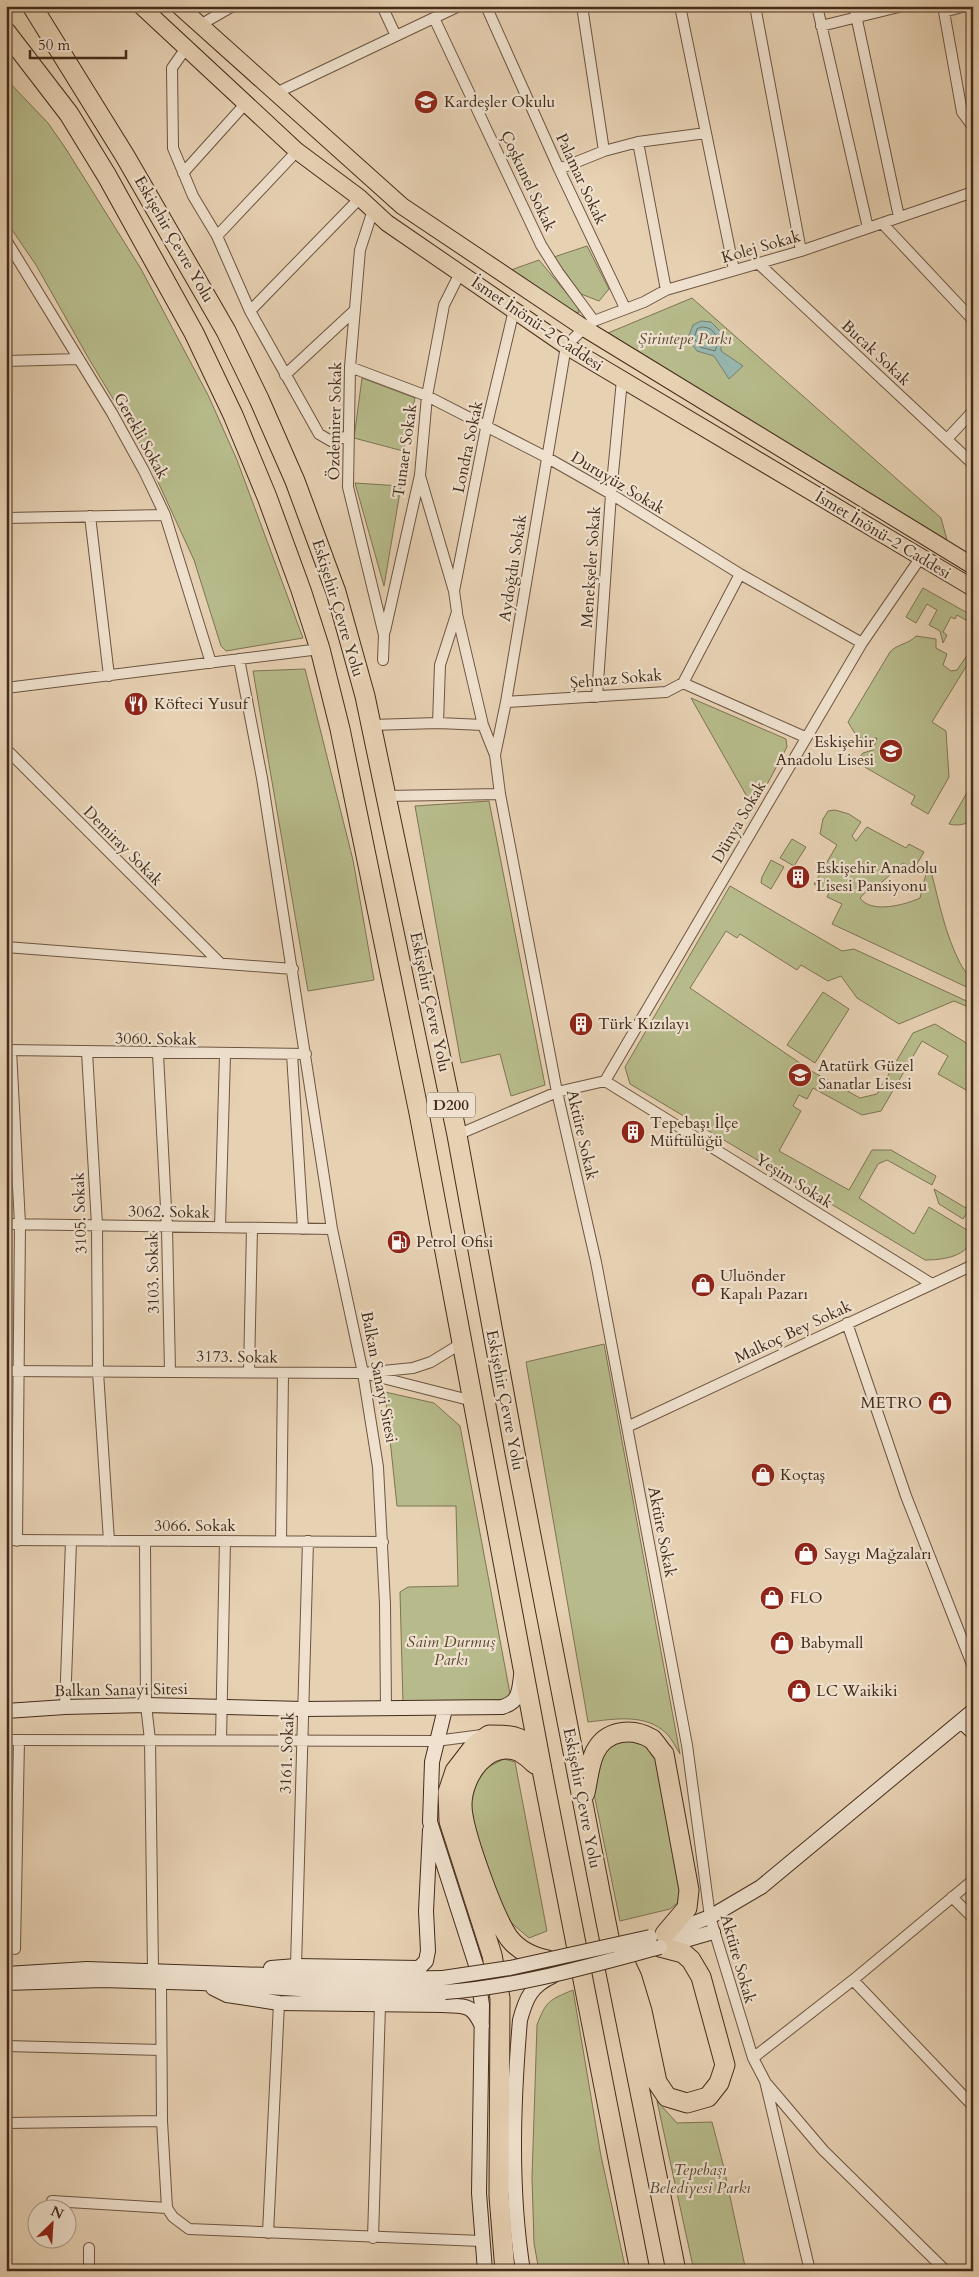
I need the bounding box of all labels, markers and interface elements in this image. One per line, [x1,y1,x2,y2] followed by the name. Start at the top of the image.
[30,28,126,60] scale bar
[38,35,70,55] text: 50 m
[413,89,439,115] school or university icon: Kardeşler Okulu
[444,91,556,113] place label: Kardeşler Okulu
[495,127,561,235] street label: Çoşkunel Sokak
[550,130,612,229] street label: Palamar Sokak
[129,172,219,306] street label: Eskişehir Çevre Yolu
[719,225,804,269] street label: Kolej Sokak
[467,272,608,377] street label: İsmet İnönü-2 Caddesi
[837,315,916,391] street label: Bucak Sokak
[638,328,732,350] park label: Şirintepe Parkı
[323,361,347,481] street label: Özdemirer Sokak
[108,389,174,483] street label: Gerekli Sokak
[448,398,489,495] street label: Londra Sokak
[388,402,423,499] street label: Tunaer Sokak
[567,446,669,520] street label: Duruyüz Sokak
[811,486,955,585] street label: İsmet İnönü-2 Caddesi
[576,505,606,629] street label: Menekşeler Sokak
[494,512,532,623] street label: Aydoğdu Sokak
[307,537,369,680] street label: Eskişehir Çevre Yolu
[569,664,663,694] street label: Şehnaz Sokak
[123,691,149,717] restaurant icon: Köfteci Yusuf
[154,693,251,715] place label: Köfteci Yusuf
[776,731,874,771] place label: Eskişehir Anadolu Lisesi
[878,738,904,764] school or university icon: Eskişehir Anadolu Lisesi
[707,777,772,867] street label: Dünya Sokak
[78,801,168,891] street label: Demiray Sokak
[816,857,938,897] place label: Eskişehir Anadolu Lisesi Pansiyonu
[785,864,811,890] building icon: Eskişehir Anadolu Lisesi Pansiyonu
[404,930,456,1074] street label: Eskişehir Çevre Yolu
[568,1011,594,1037] building icon: Türk Kızılayı
[598,1013,690,1035] place label: Türk Kızılayı
[115,1027,198,1051] street label: 3060. Sokak
[818,1055,914,1095] place label: Atatürk Güzel Sanatlar Lisesi
[787,1062,813,1088] school or university icon: Atatürk Güzel Sanatlar Lisesi
[561,1088,603,1183] street label: Aktüre Sokak
[427,1092,475,1118] road number: D200
[650,1112,739,1152] place label: Tepebaşı İlçe Müftülüğü
[620,1119,646,1145] building icon: Tepebaşı İlçe Müftülüğü
[751,1148,837,1214] street label: Yeşim Sokak
[68,1171,92,1254] street label: 3105. Sokak
[128,1200,211,1224] street label: 3062. Sokak
[386,1229,412,1255] fuel station icon: Petrol Ofisi
[141,1231,165,1314] street label: 3103. Sokak
[416,1231,494,1253] place label: Petrol Ofisi
[720,1265,808,1305] place label: Uluönder Kapalı Pazarı
[690,1272,716,1298] shop icon: Uluönder Kapalı Pazarı
[731,1295,855,1369] street label: Malkoç Bey Sokak
[355,1309,403,1445] street label: Balkan Sanayi Sitesi
[481,1328,529,1472] street label: Eskişehir Çevre Yolu
[196,1345,279,1369] street label: 3173. Sokak
[927,1390,953,1416] shop icon: METRO
[860,1392,922,1414] place label: METRO
[750,1462,776,1488] shop icon: Koçtaş
[780,1464,825,1486] place label: Koçtaş
[642,1485,682,1580] street label: Aktüre Sokak
[154,1515,236,1537] street label: 3066. Sokak
[793,1541,819,1567] shop icon: Saygı Mağzaları
[824,1543,932,1565] place label: Saygı Mağzaları
[759,1585,785,1611] shop icon: FLO
[790,1587,823,1609] place label: FLO
[769,1630,795,1656] shop icon: Babymall
[407,1631,496,1671] park label: Saim Durmuş Parkı
[800,1632,863,1654] place label: Babymall
[54,1678,188,1702] street label: Balkan Sanayi Sitesi
[786,1678,812,1704] shop icon: LC Waikiki
[816,1680,898,1702] place label: LC Waikiki
[275,1711,299,1794] street label: 3161. Sokak
[558,1726,606,1870] street label: Eskişehir Çevre Yolu
[715,1912,761,2007] street label: Aktüre Sokak
[649,2159,751,2199] park label: Tepebaşı Belediyesi Parkı
[28,2200,78,2250] north arrow
[48,2201,67,2224] text: N

